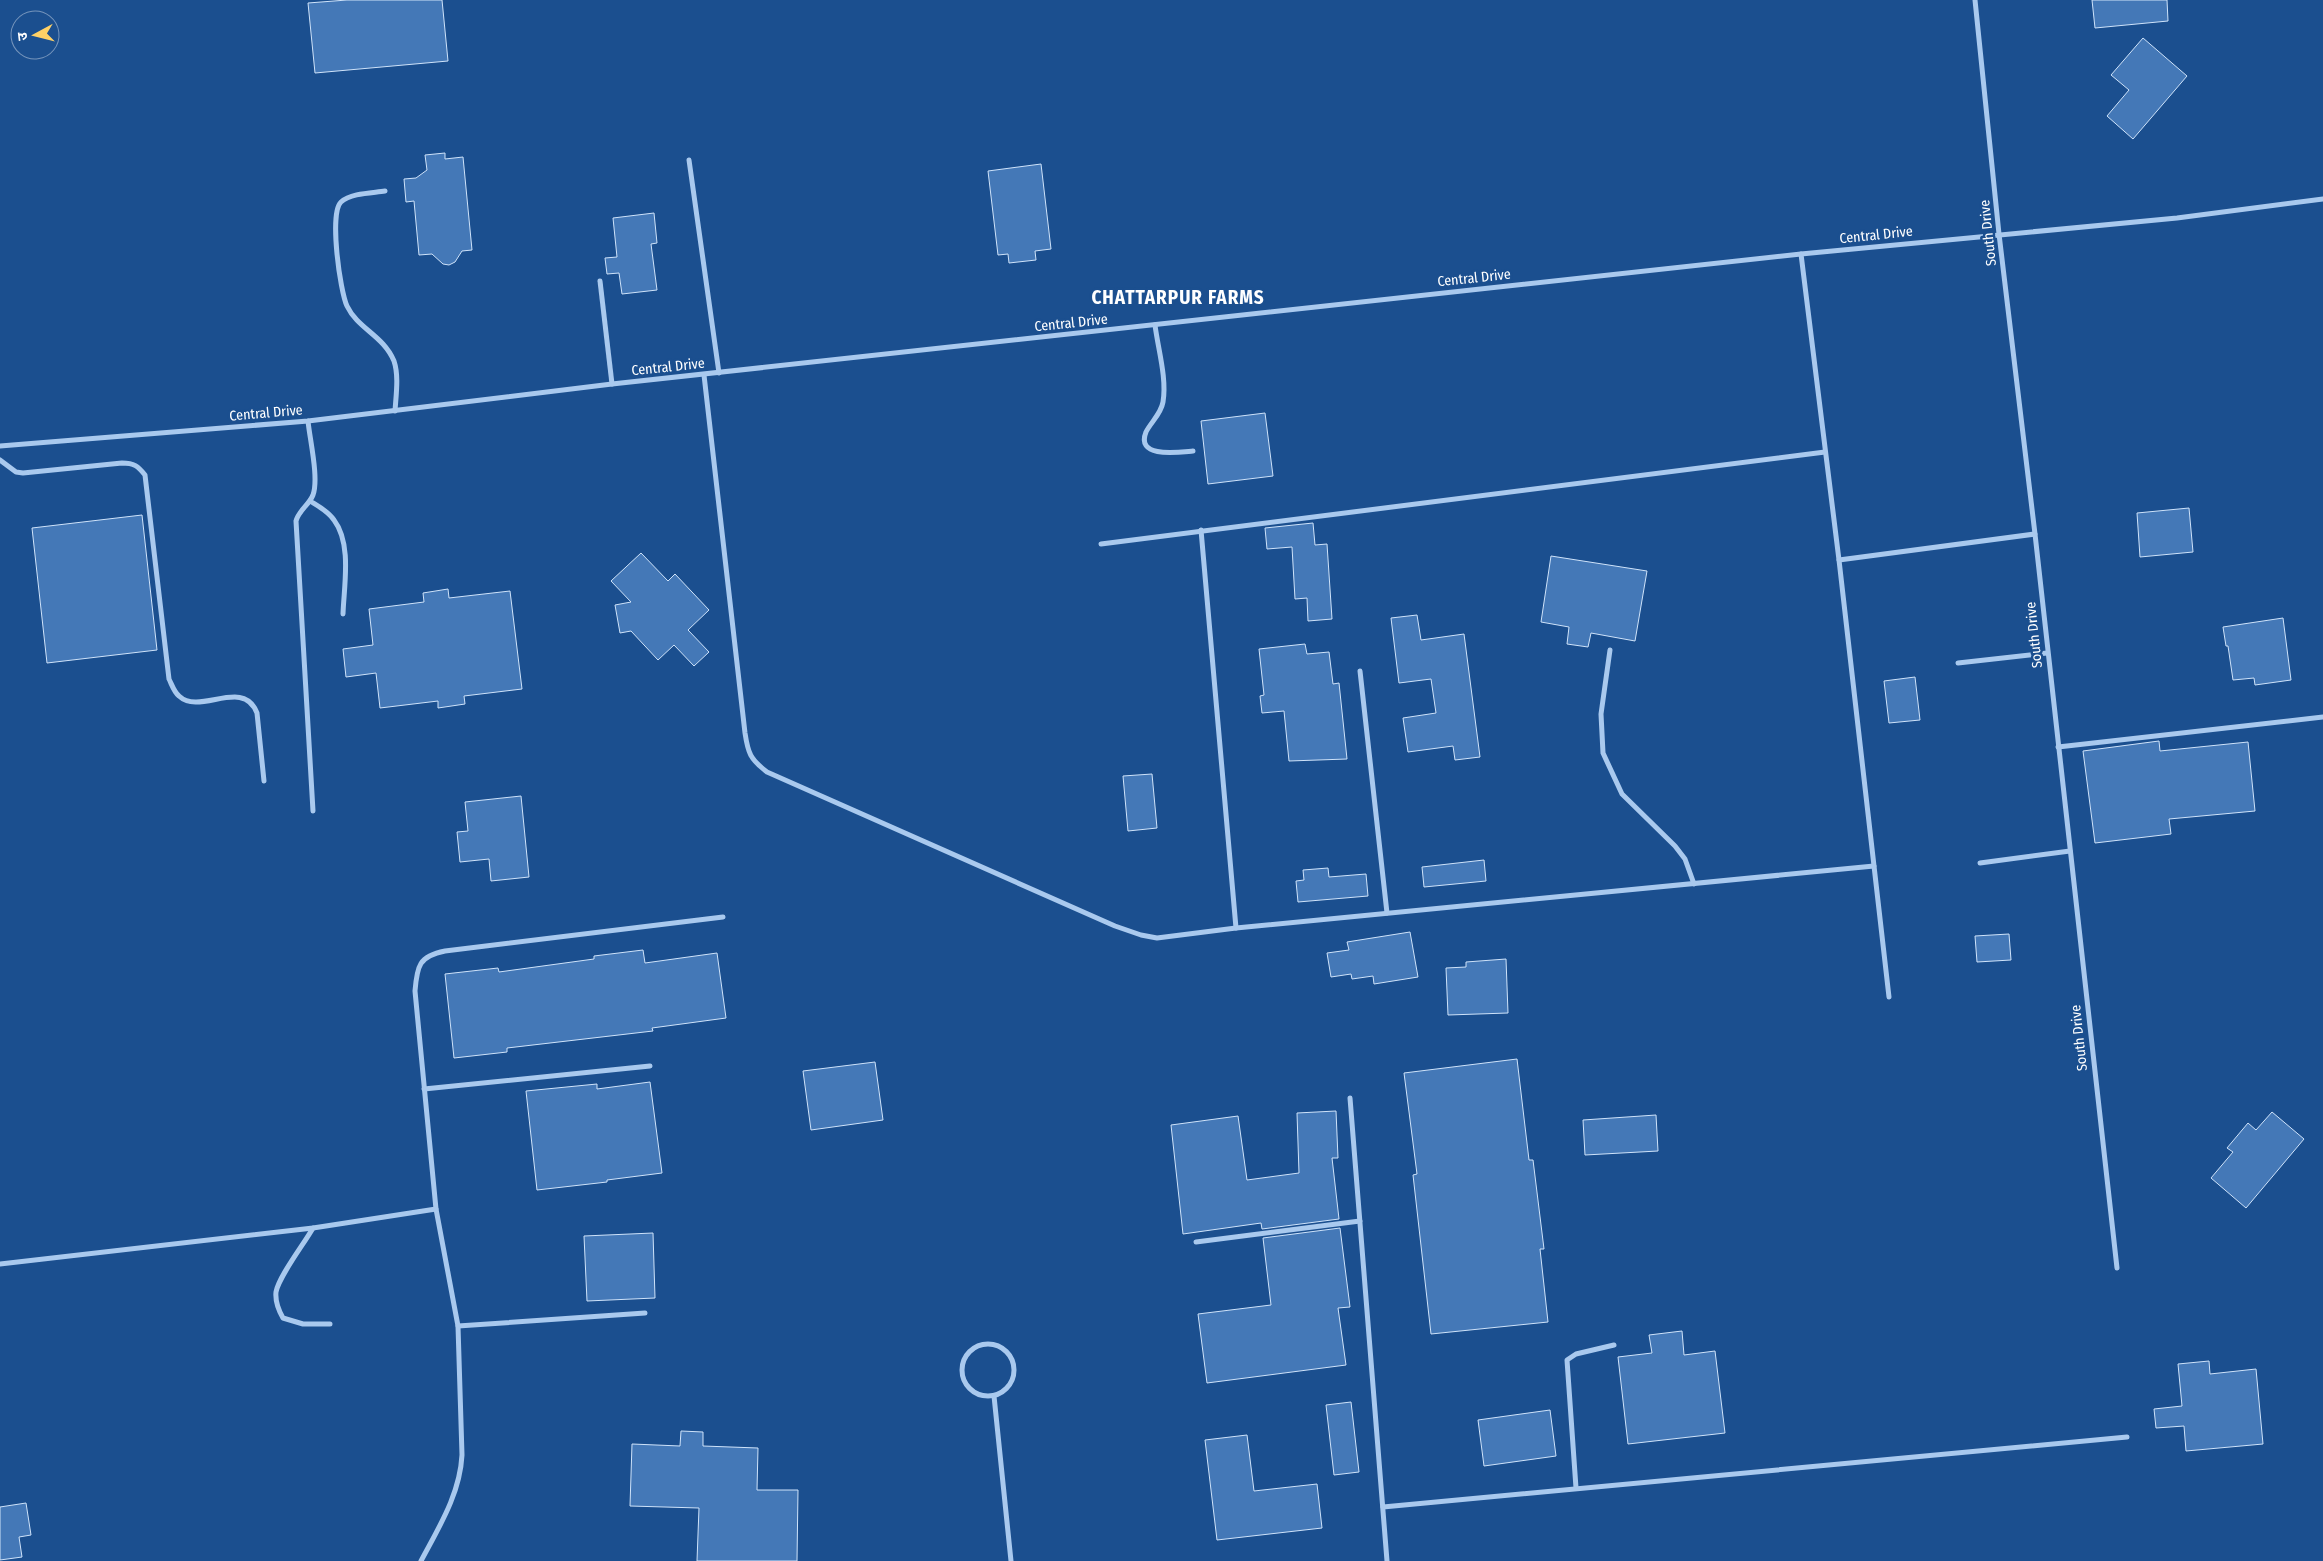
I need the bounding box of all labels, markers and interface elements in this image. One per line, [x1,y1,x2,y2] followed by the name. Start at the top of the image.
[10,10,60,60] north arrow
[14,31,32,42] text: उ
[1976,199,2000,267] street label: South Drive
[1839,223,1914,247] street label: Central Drive
[1437,266,1512,290] street label: Central Drive
[1091,286,1265,309] district label: CHATTARPUR FARMS
[1034,311,1109,335] street label: Central Drive
[631,355,706,379] street label: Central Drive
[229,401,303,425] street label: Central Drive
[2022,601,2046,669] street label: South Drive
[2067,1004,2091,1072] street label: South Drive

